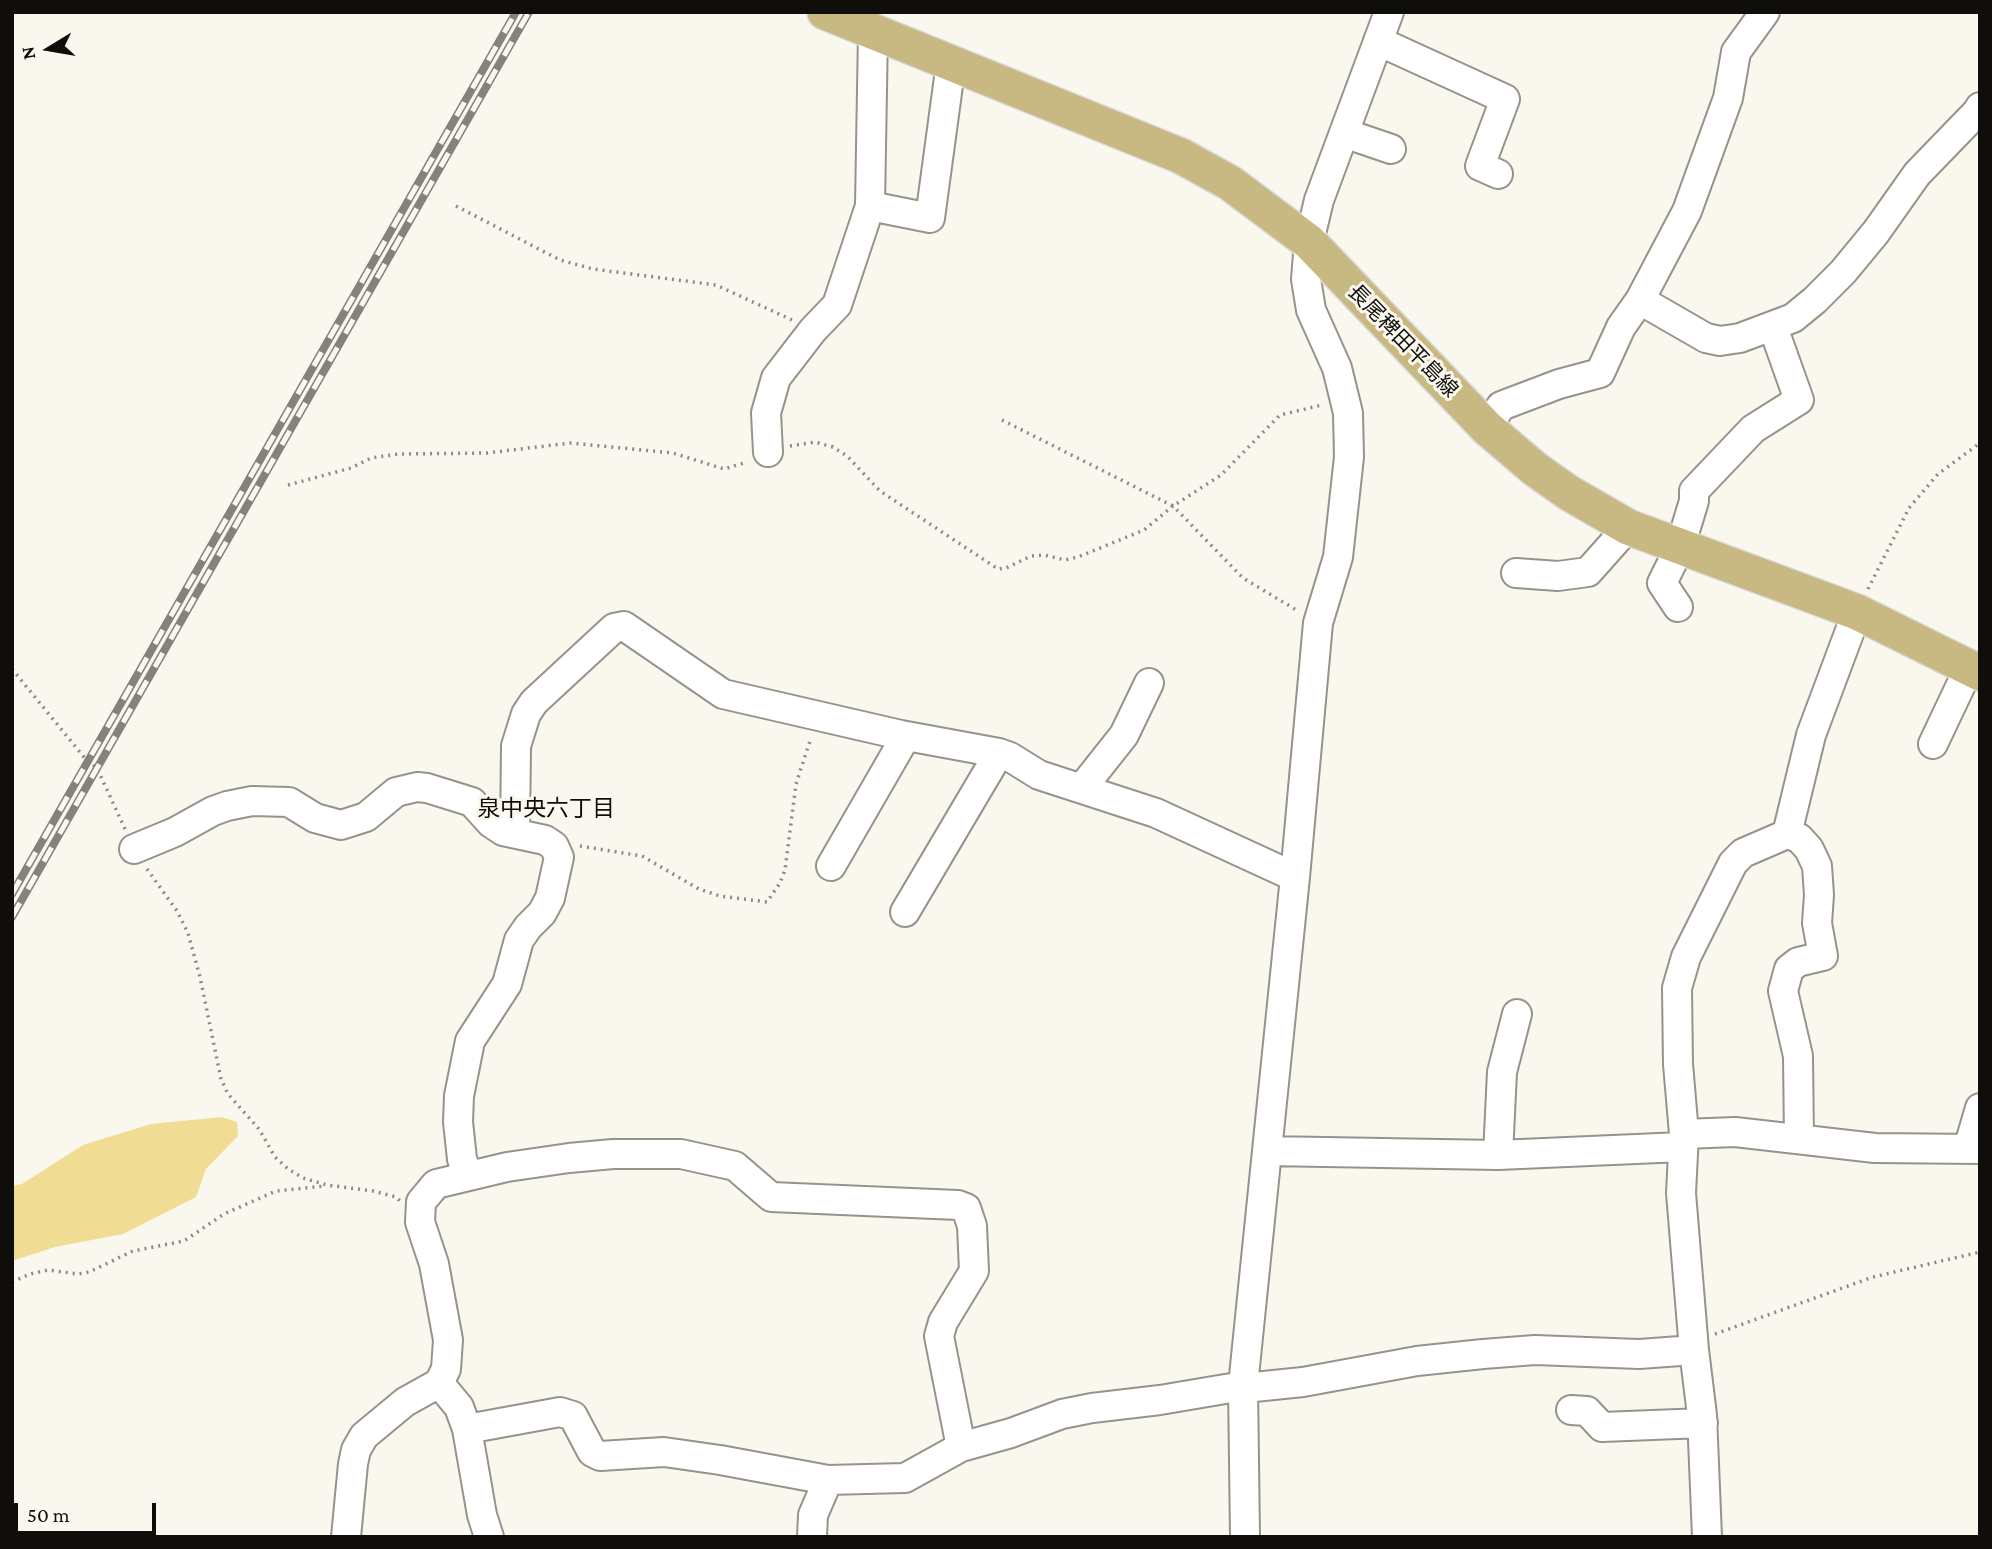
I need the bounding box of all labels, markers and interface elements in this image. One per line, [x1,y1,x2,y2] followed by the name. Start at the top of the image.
[14,14,84,84] north arrow
[16,45,39,61] text: N
[1343,279,1463,403] street label: 長尾稗田平島線
[477,795,615,823] district label: 泉中央六丁目
[18,1490,159,1534] scale bar
[27,1503,70,1527] text: 50 m

